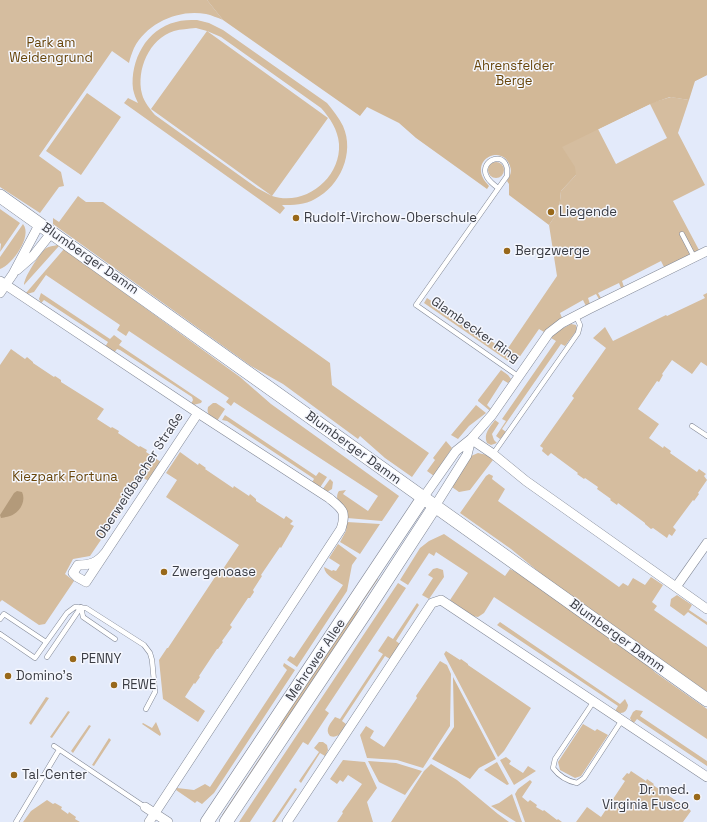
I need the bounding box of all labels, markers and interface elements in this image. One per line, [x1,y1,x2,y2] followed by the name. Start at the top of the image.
[9,35,93,66] park label: Park am Weidengrund
[474,58,554,89] park label: Ahrensfelder Berge
[559,204,617,220] place label: Liegende
[546,207,556,217] marker: Liegende
[304,210,477,226] place label: Rudolf-Virchow-Oberschule
[291,213,301,223] marker: Rudolf-Virchow-Oberschule
[39,220,141,298] street label: Blumberger Damm
[515,243,590,259] place label: Bergzwerge
[502,246,512,256] marker: Bergzwerge
[428,294,522,366] street label: Glambecker Ring
[302,408,404,488] street label: Blumberger Damm
[93,410,187,542] street label: Oberweißbacher Straße
[12,469,118,485] park label: Kiezpark Fortuna
[172,564,256,580] place label: Zwergenoase
[159,567,169,577] marker: Zwergenoase
[566,596,668,676] street label: Blumberger Damm
[283,616,349,704] street label: Mehrower Allee
[81,651,121,667] place label: PENNY
[68,654,78,664] marker: PENNY
[16,668,73,684] place label: Domino's
[3,671,13,681] marker: Domino's
[122,677,156,693] place label: REWE
[109,680,119,690] marker: REWE
[22,767,87,783] place label: Tal-Center
[9,770,19,780] marker: Tal-Center
[602,782,689,813] place label: Dr. med. Virginia Fusco
[692,792,702,802] marker: Dr. med. Virginia Fusco

